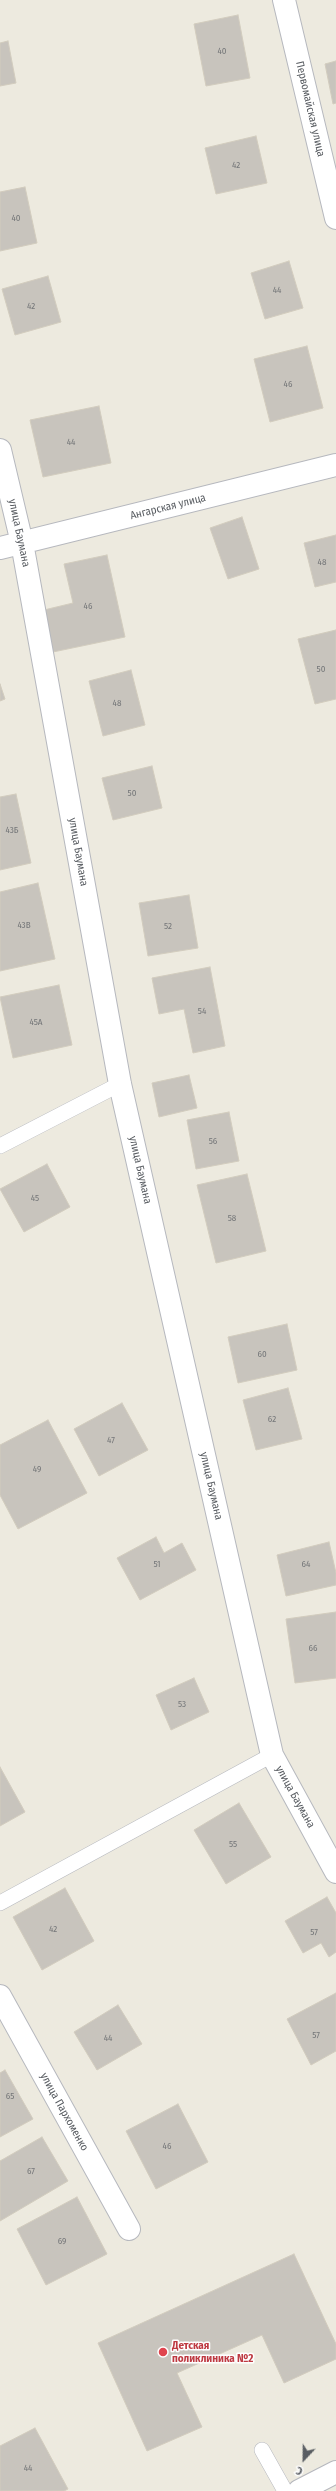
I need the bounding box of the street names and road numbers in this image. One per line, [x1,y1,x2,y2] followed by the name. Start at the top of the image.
[293,60,327,158] street label: Первомайская улица
[129,491,207,523] street label: Ангарская улица
[5,498,33,568] street label: улица Баумана
[65,817,91,887] street label: улица Баумана
[126,1135,154,1205] street label: улица Баумана
[197,1451,225,1521] street label: улица Баумана
[272,1763,318,1831] street label: улица Баумана
[37,2071,91,2153] street label: улица Пархоменко

